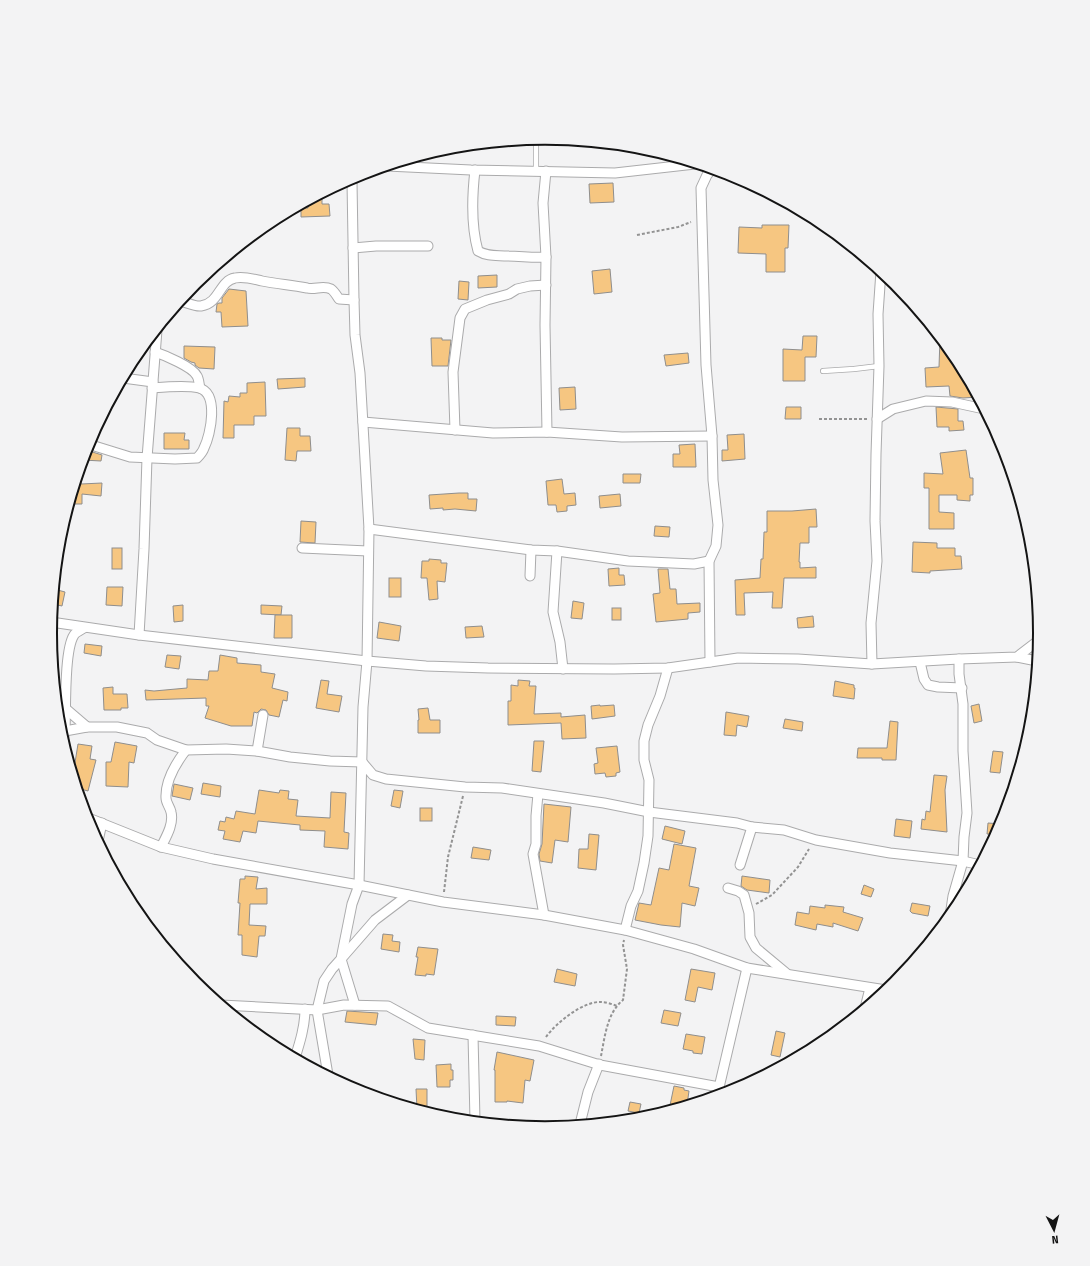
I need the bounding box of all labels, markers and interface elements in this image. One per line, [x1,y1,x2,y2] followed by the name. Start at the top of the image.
[1034,1210,1074,1250] north arrow
[1051,1233,1059,1246] text: N

